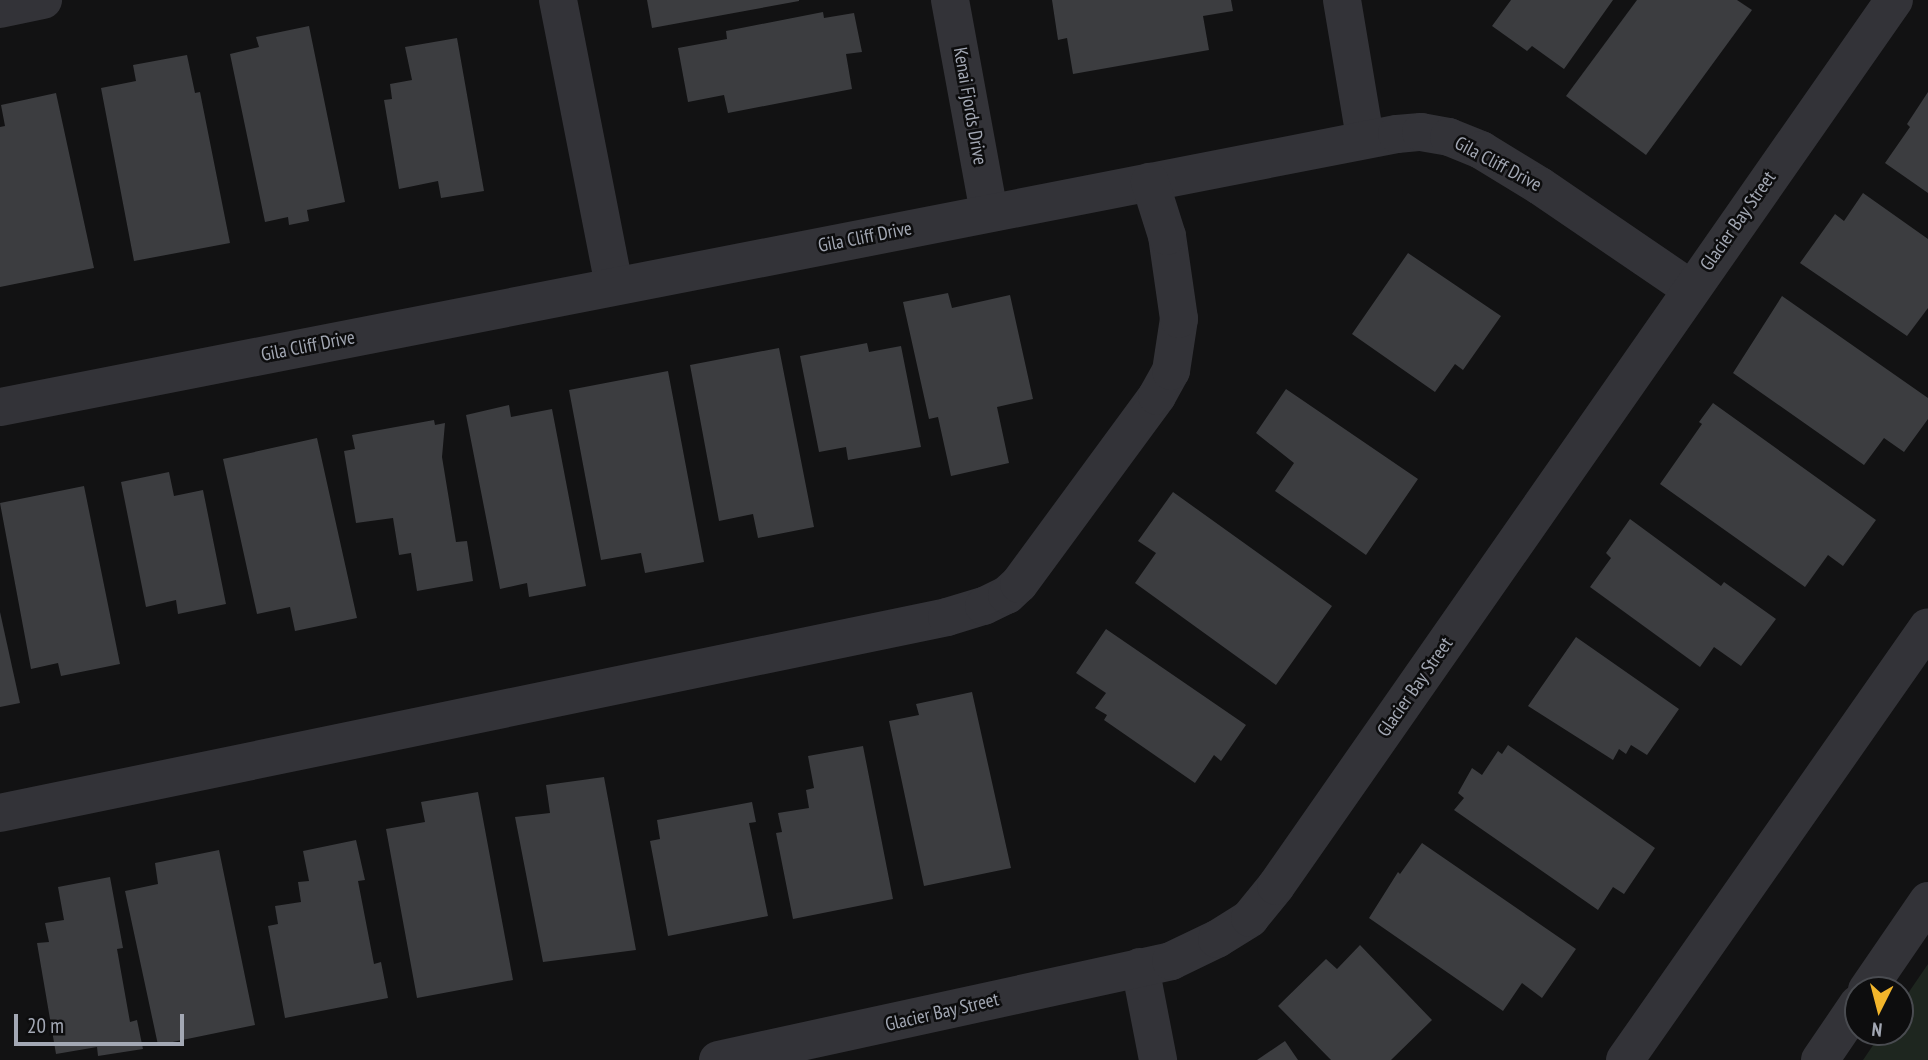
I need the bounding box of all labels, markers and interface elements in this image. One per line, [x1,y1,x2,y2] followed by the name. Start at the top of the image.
[948,45,992,167] street label: Kenai Fjords Drive
[1451,132,1545,196] street label: Gila Cliff Drive
[1695,167,1781,275] street label: Glacier Bay Street
[816,217,914,257] street label: Gila Cliff Drive
[259,326,357,366] street label: Gila Cliff Drive
[1372,633,1458,741] street label: Glacier Bay Street
[1844,976,1914,1046] north arrow
[883,988,1001,1036] street label: Glacier Bay Street
[18,1000,187,1044] scale bar
[27,1012,64,1039] text: 20 m
[1871,1017,1883,1042] text: N

